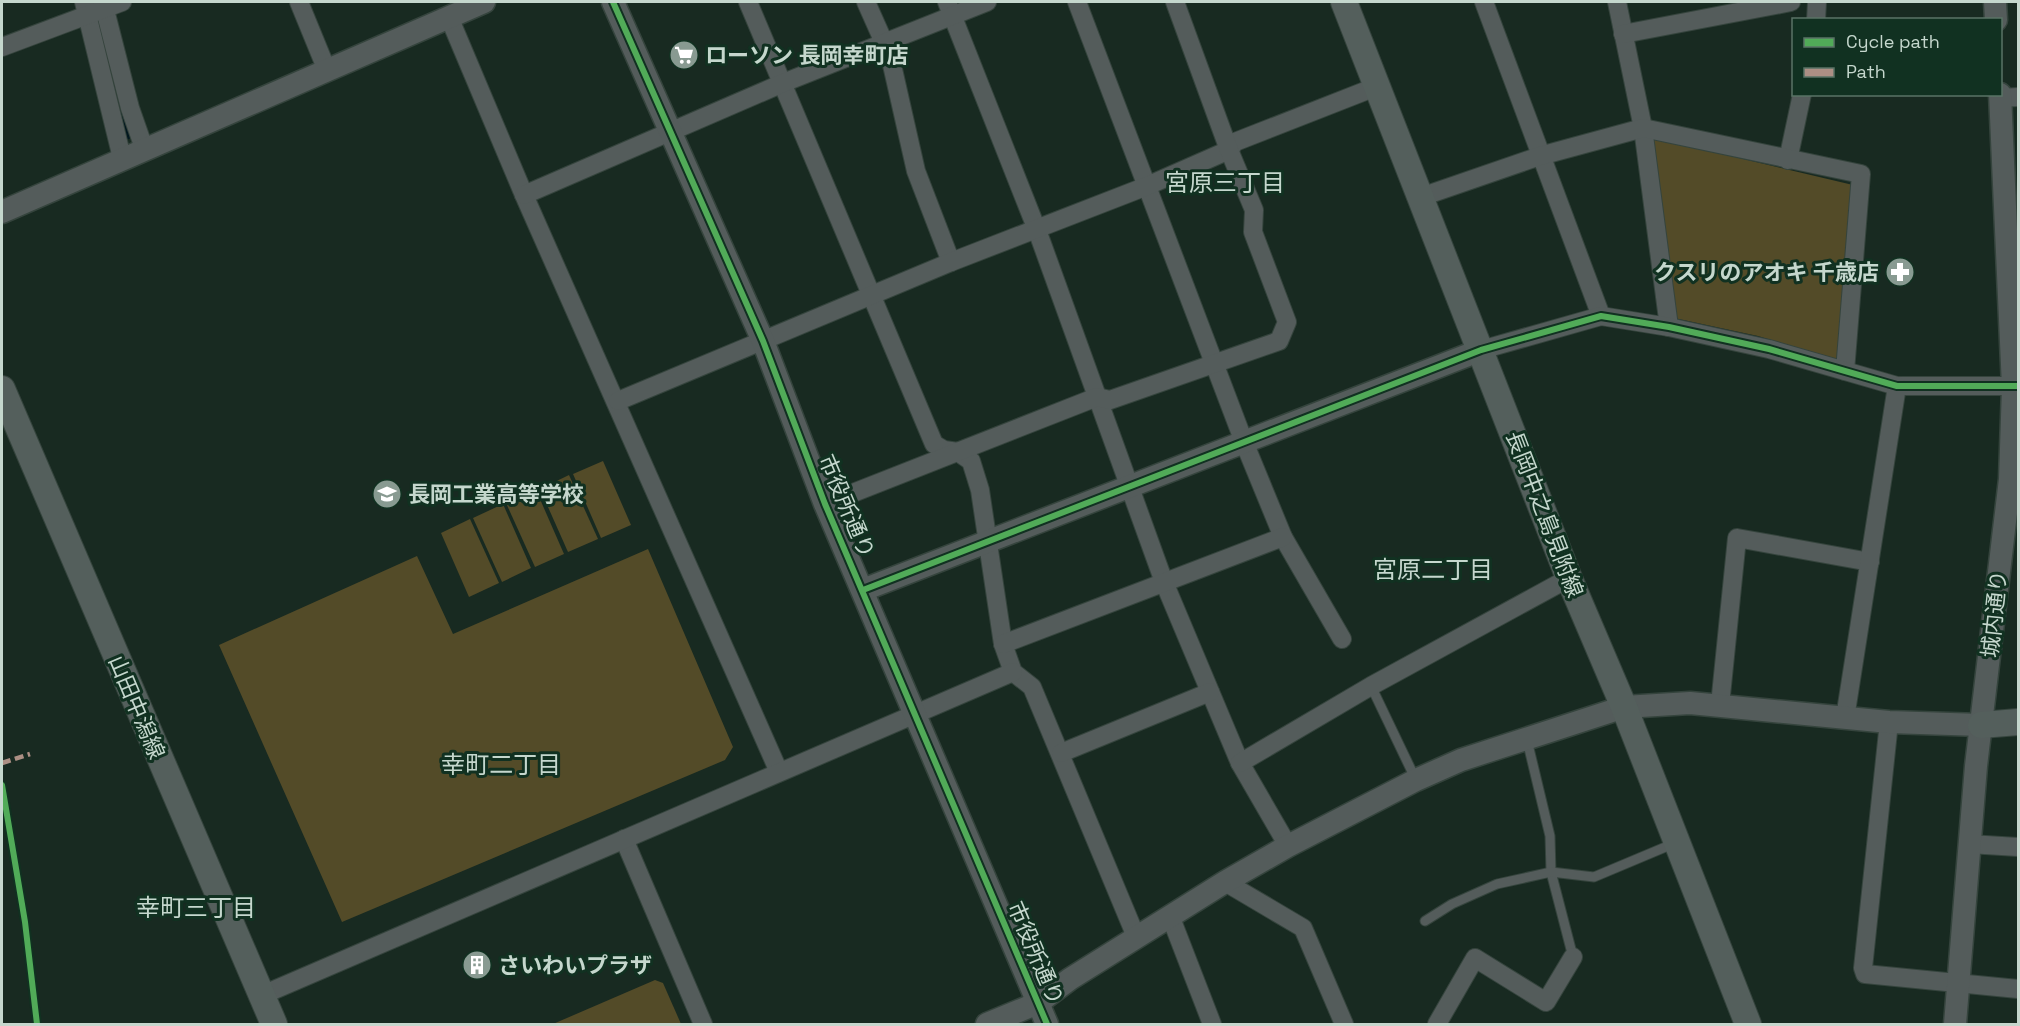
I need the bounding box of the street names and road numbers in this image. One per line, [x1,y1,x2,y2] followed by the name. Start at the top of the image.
[1500,427,1590,601] street label: 長岡中之島見附線
[813,450,881,562] street label: 市役所通り
[1975,569,2013,659] street label: 城内通り
[103,651,171,763] street label: 山田中潟線
[1002,897,1070,1009] street label: 市役所通り

